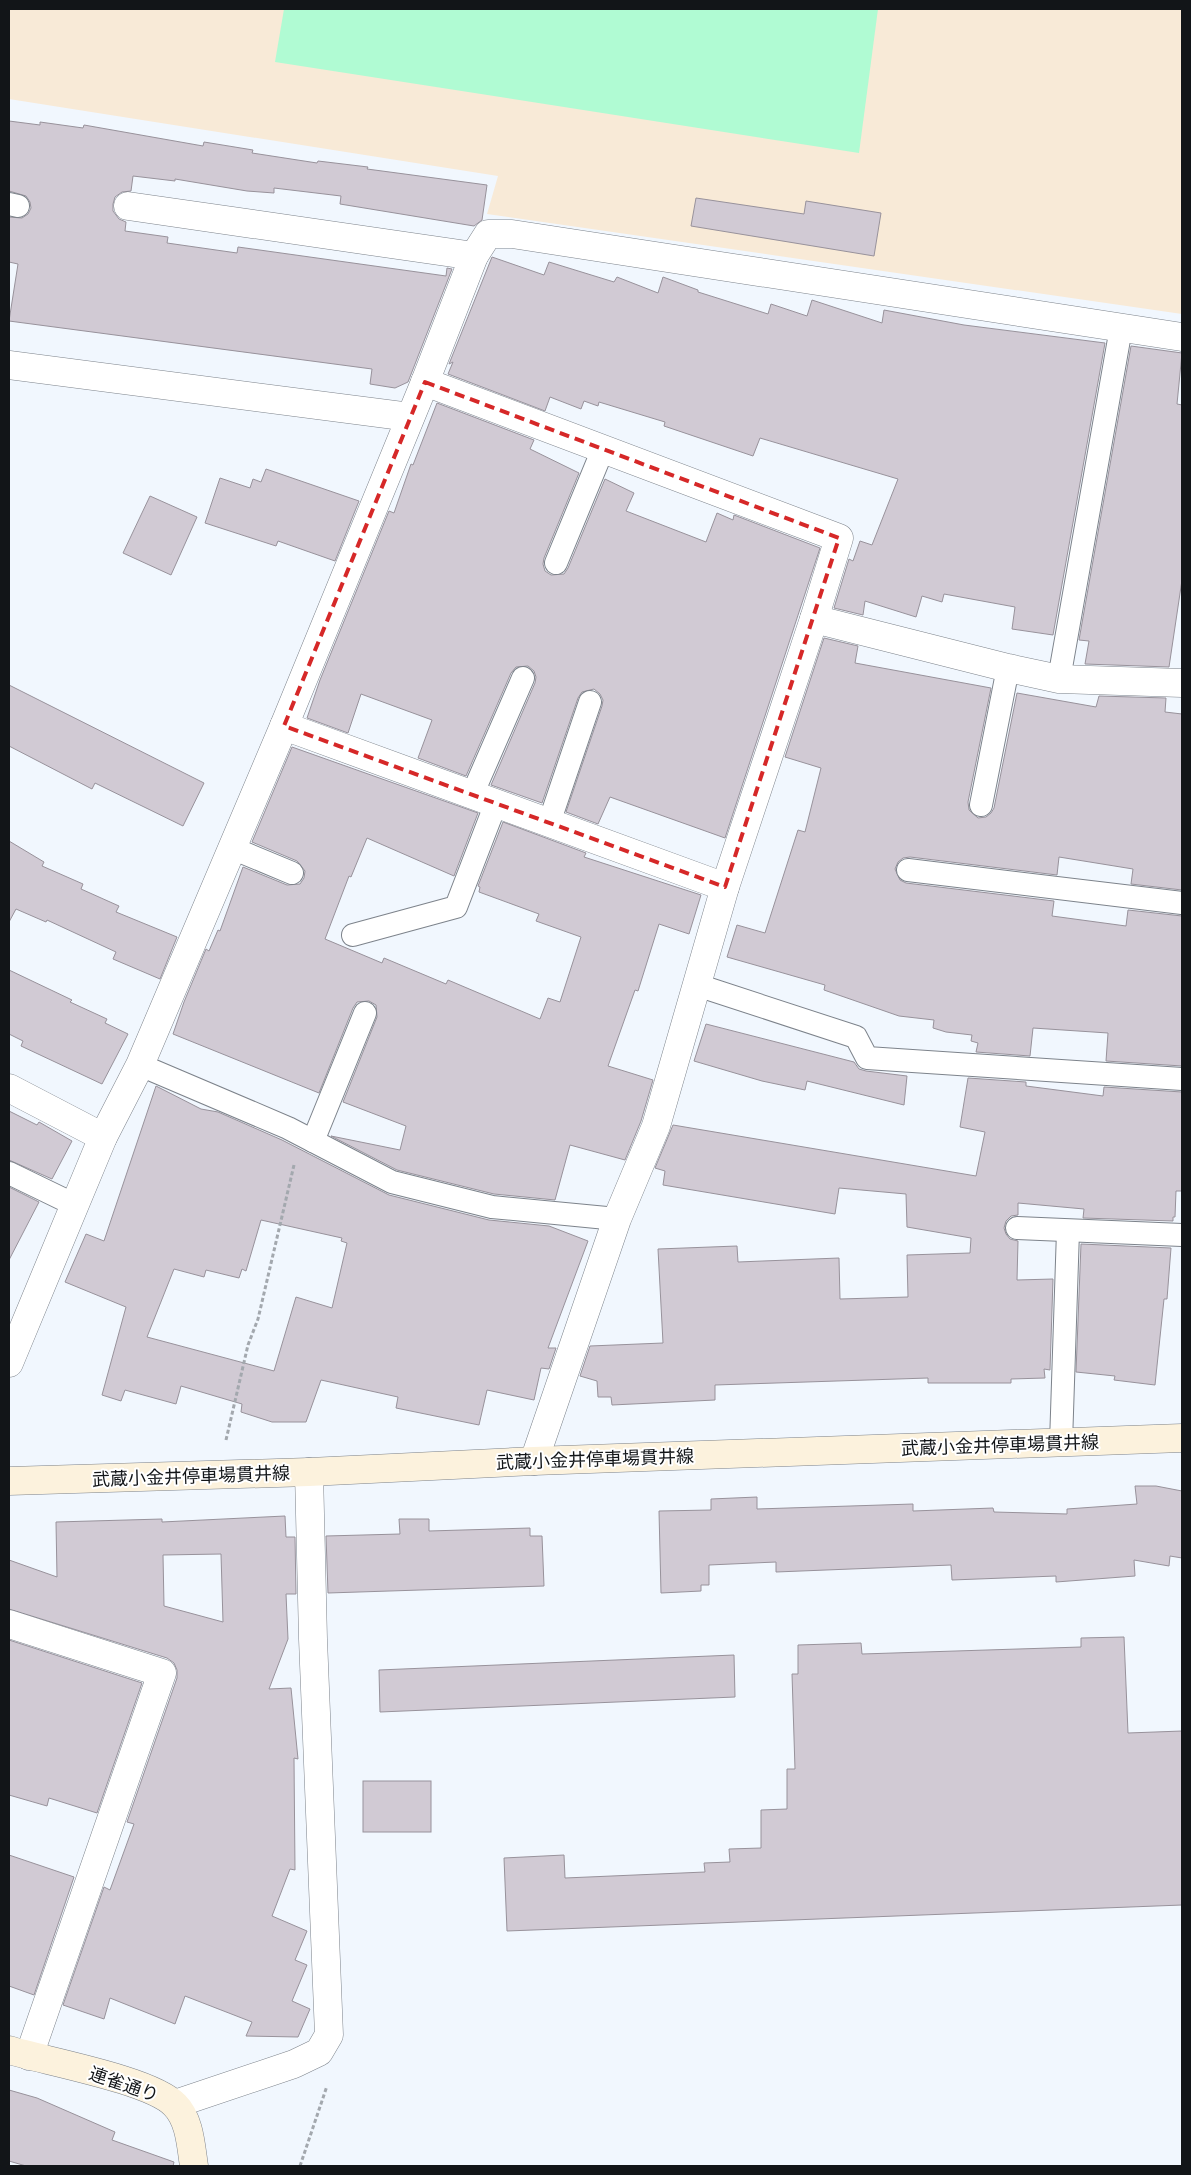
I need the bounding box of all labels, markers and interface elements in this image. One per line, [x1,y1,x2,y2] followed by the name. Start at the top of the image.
[901,1429,1099,1461] street label: 武蔵小金井停車場貫井線
[496,1443,694,1475] street label: 武蔵小金井停車場貫井線
[92,1460,290,1492] street label: 武蔵小金井停車場貫井線
[86,2060,162,2108] street label: 連雀通り

